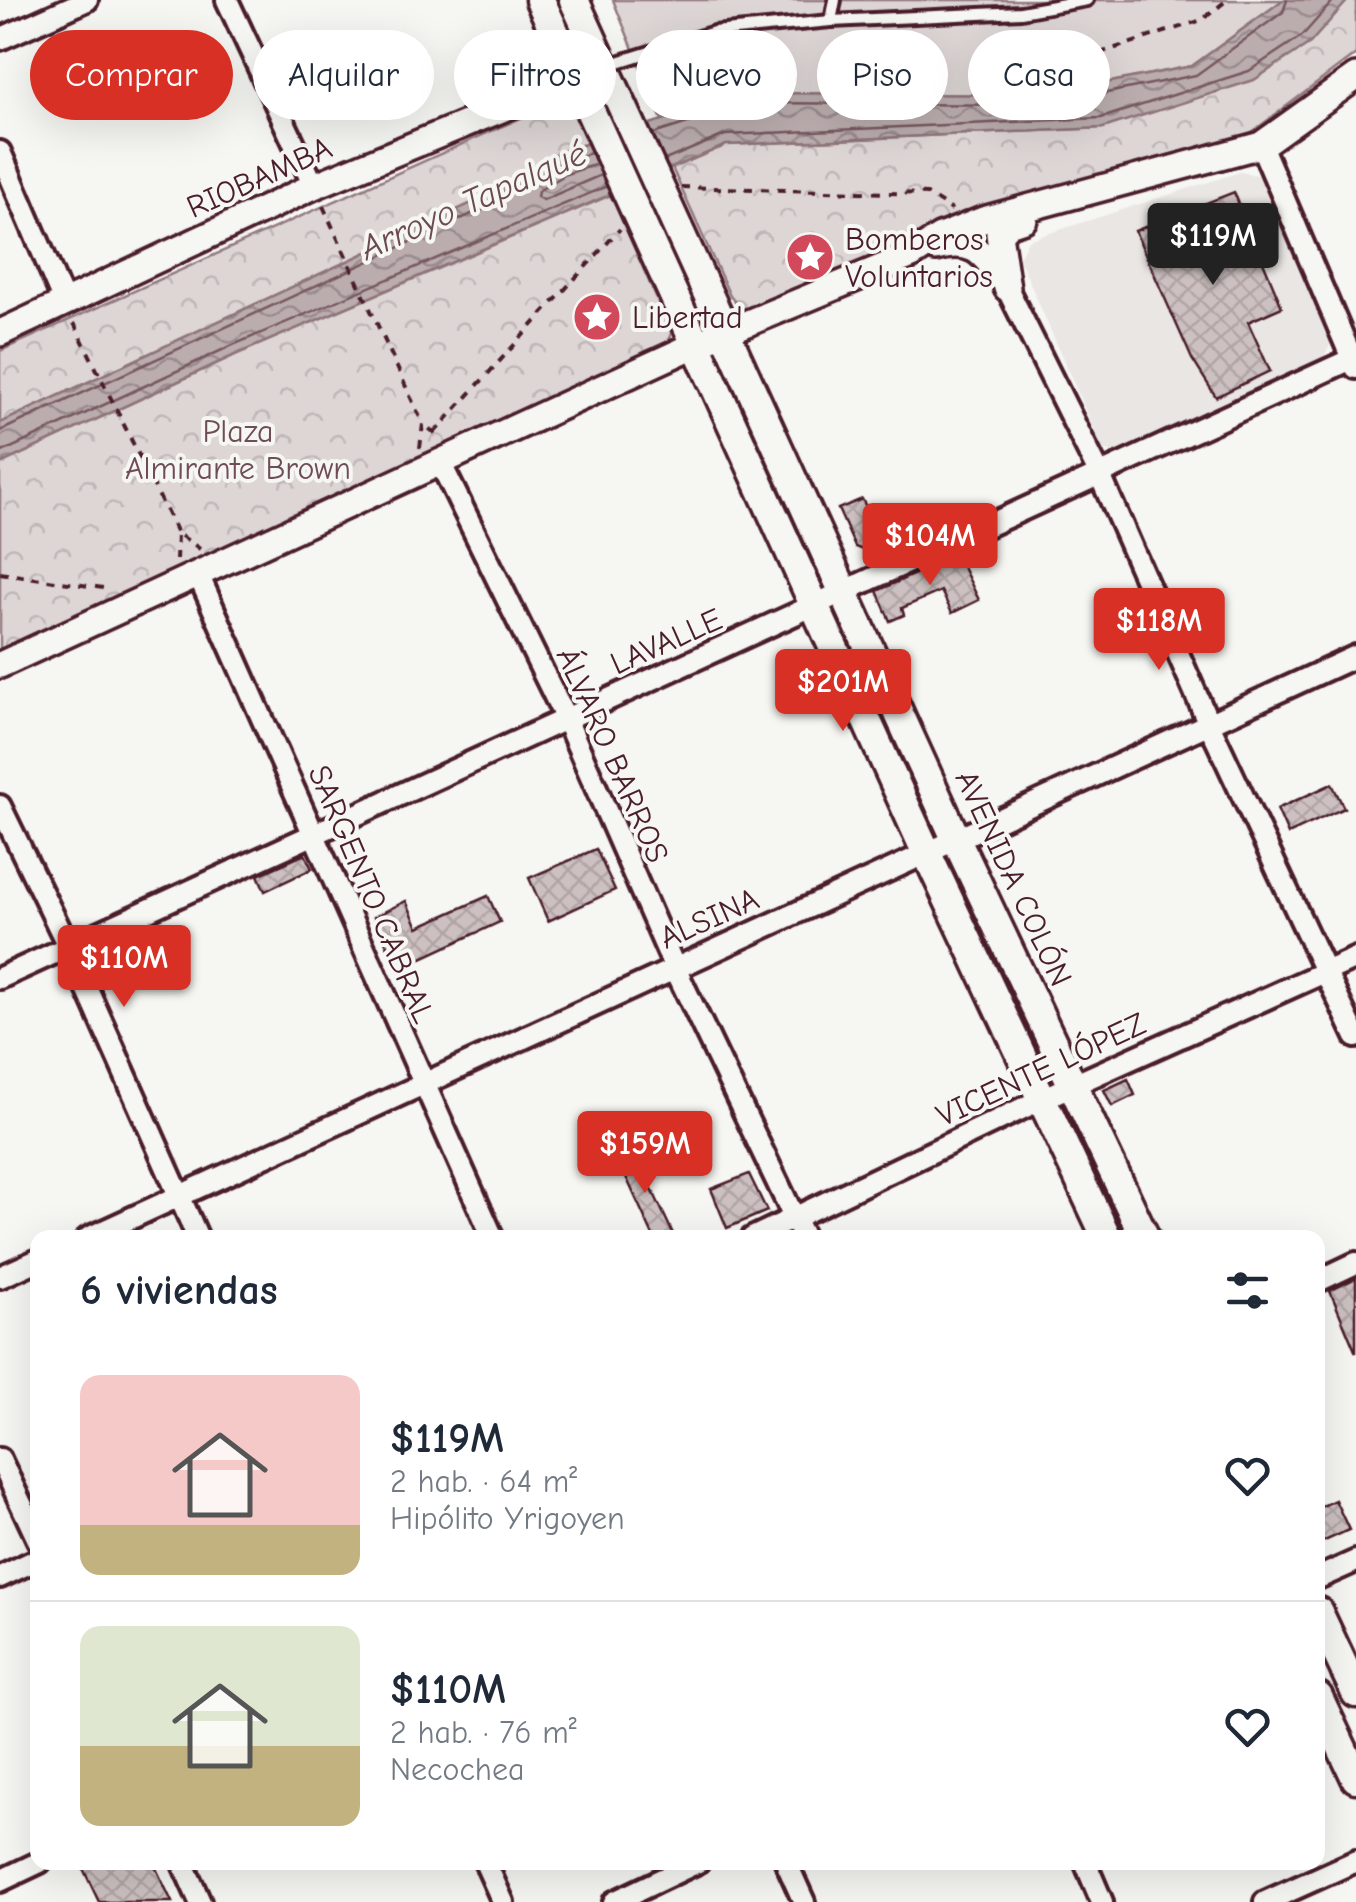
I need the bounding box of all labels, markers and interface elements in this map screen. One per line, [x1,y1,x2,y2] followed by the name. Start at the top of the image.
[30,30,233,120] chip: Comprar
[253,30,434,120] chip: Alquilar
[454,30,616,120] chip: Filtros
[636,30,797,120] chip: Nuevo
[817,30,948,120] chip: Piso
[968,30,1110,120] chip: Casa
[181,129,338,226] street label: RIOBAMBA
[353,132,593,269] water label: Arroyo Tapalqué
[1143,203,1283,288] pin: $119M
[1170,217,1256,254] text: $119M
[845,221,993,295] place label: Bomberos Voluntarios
[784,231,836,283] place icon: Bomberos Voluntarios
[571,291,623,343] place icon: Libertad
[632,299,743,336] place label: Libertad
[125,413,351,487] park label: Plaza Almirante Brown
[860,503,1000,588] pin: $104M
[885,517,975,554] text: $104M
[1089,588,1229,673] pin: $118M
[605,601,728,682] street label: LAVALLE
[1116,602,1202,639] text: $118M
[549,642,676,868] street label: ÁLVARO BARROS
[773,649,913,734] pin: $201M
[797,663,889,700] text: $201M
[300,760,443,1029] street label: SARGENTO CABRAL
[947,765,1080,992] street label: AVENIDA COLÓN
[654,880,764,957] street label: ALSINA
[54,925,194,1010] pin: $110M
[80,939,168,976] text: $110M
[931,1005,1152,1134] street label: VICENTE LÓPEZ
[575,1111,715,1196] pin: $159M
[599,1125,691,1162] text: $159M
[1220,1263,1275,1318] icon: filters
[80,1266,278,1315] text: 6 viviendas
[390,1414,504,1463] text: $119M
[160,1415,280,1535] icon: home
[1220,1448,1275,1503] icon: heart
[390,1463,577,1500] text: 2 hab. · 64 m²
[390,1500,625,1537] text: Hipólito Yrigoyen
[390,1665,506,1714] text: $110M
[160,1666,280,1786] icon: home
[1220,1699,1275,1754] icon: heart
[390,1714,577,1751] text: 2 hab. · 76 m²
[390,1751,525,1788] text: Necochea

